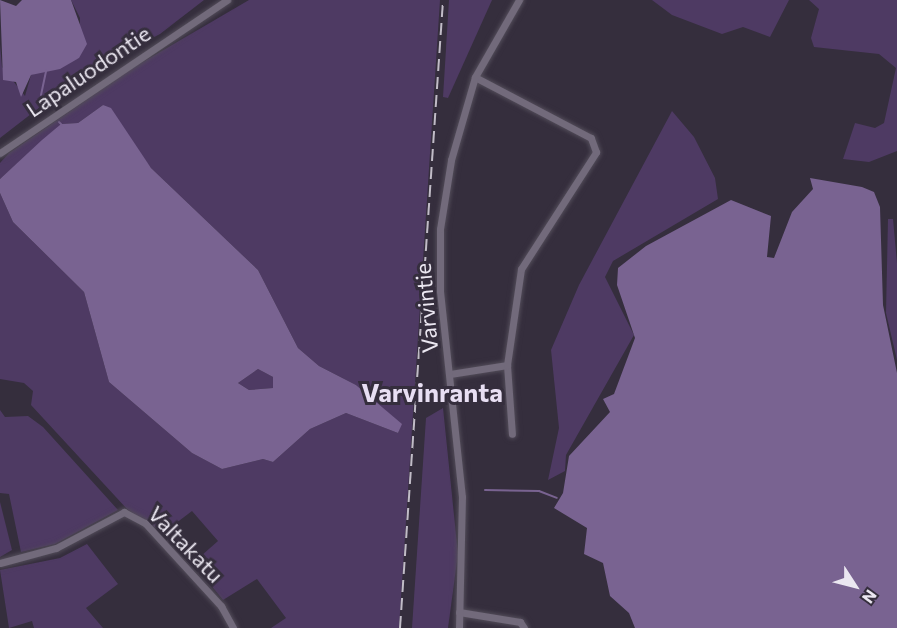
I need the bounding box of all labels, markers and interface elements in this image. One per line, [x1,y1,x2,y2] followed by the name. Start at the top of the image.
[21,20,155,122] street label: Lapaluodontie
[409,262,443,354] street label: Varvintie
[361,376,503,408] district label: Varvinranta
[143,500,229,588] street label: Valtakatu
[825,556,885,616] north arrow
[859,586,881,607] text: N

